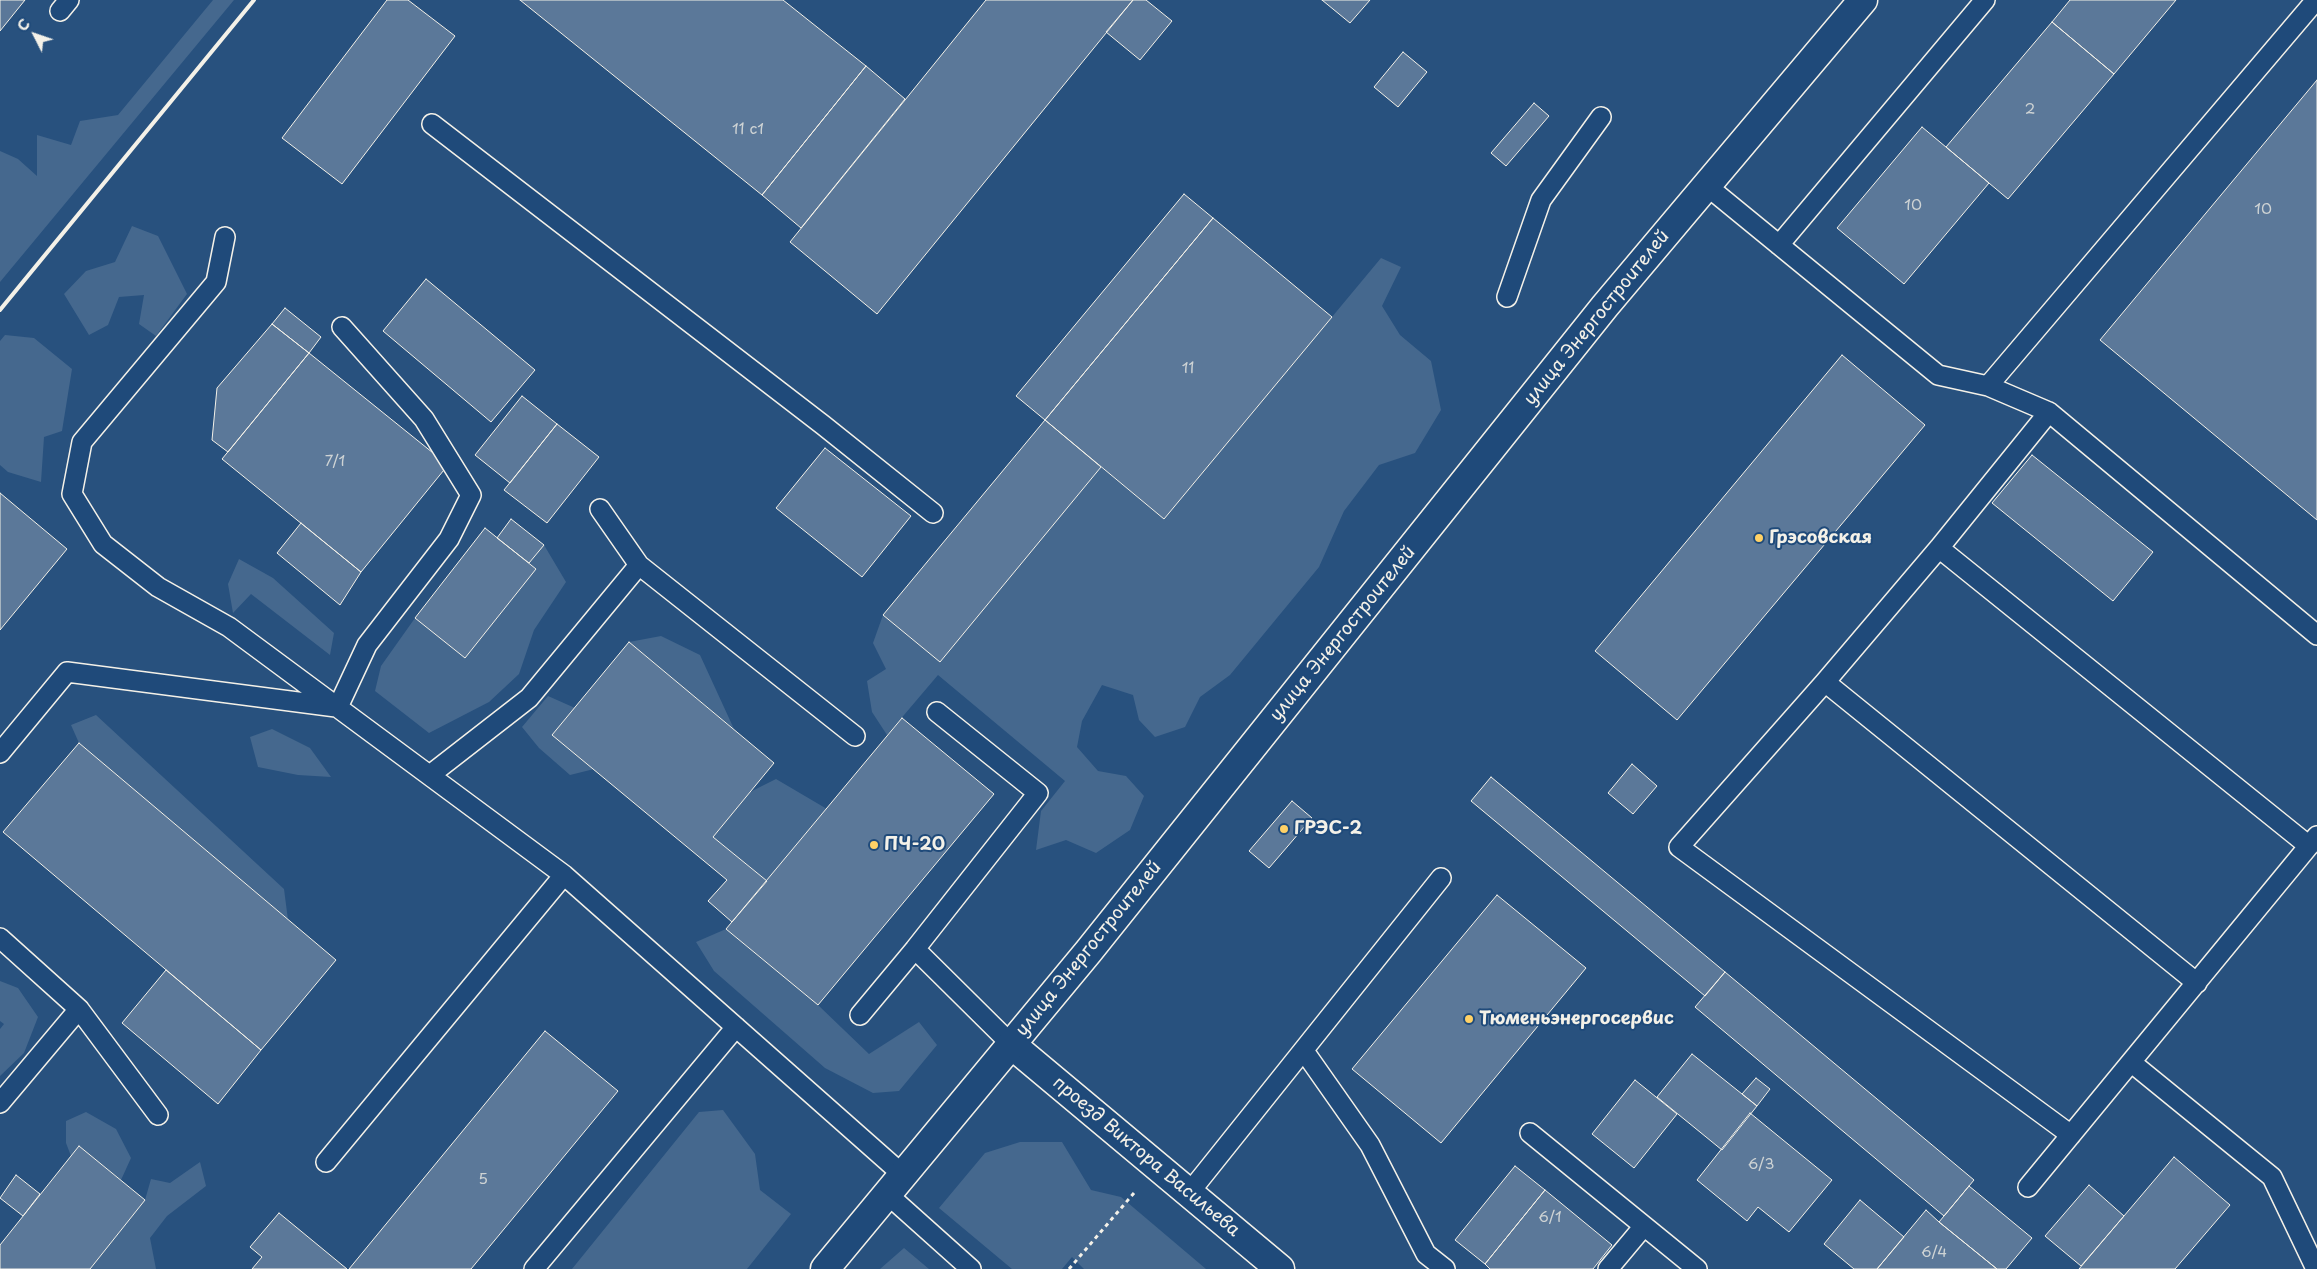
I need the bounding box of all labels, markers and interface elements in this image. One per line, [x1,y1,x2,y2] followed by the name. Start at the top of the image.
[10,10,60,60] north arrow
[12,14,35,36] text: С
[2025,101,2035,119] house number: 2
[732,121,764,139] house number: 11 с1
[1904,197,1922,215] house number: 10
[2254,201,2272,219] house number: 10
[1520,226,1674,410] street label: улица Энергостроителей
[1182,360,1194,378] house number: 11
[325,453,345,471] house number: 7/1
[1769,527,1872,549] place label: Грэсовская
[1753,532,1765,544] marker: Грэсовская
[1266,542,1420,726] street label: улица Энергостроителей
[1294,818,1362,840] place label: ГРЭС-2
[1278,823,1290,835] marker: ГРЭС-2
[884,834,945,856] place label: ПЧ-20
[868,839,880,851] marker: ПЧ-20
[1012,857,1166,1041] street label: улица Энергостроителей
[1479,1008,1674,1030] place label: Тюменьэнергосервис
[1463,1013,1475,1025] marker: Тюменьэнергосервис
[1048,1072,1244,1242] street label: проезд Виктора Васильева
[1748,1156,1774,1174] house number: 6/3
[478,1171,488,1189] house number: 5
[1538,1209,1562,1227] house number: 6/1
[1921,1244,1947,1262] house number: 6/4

